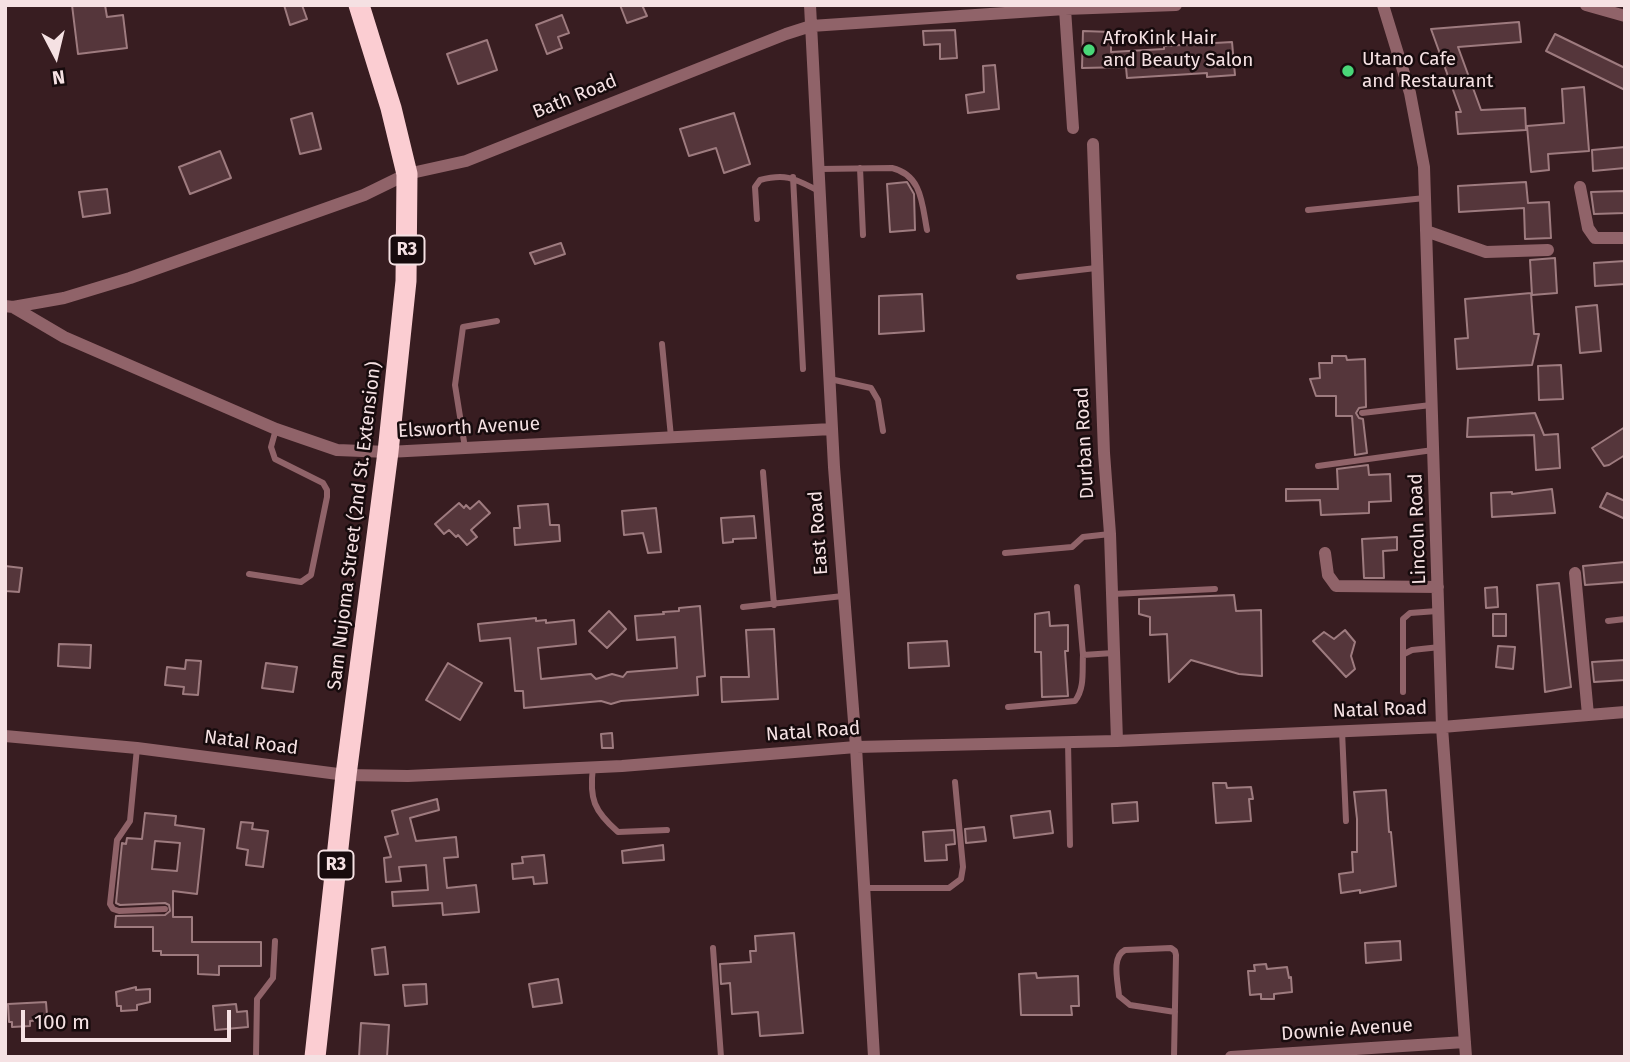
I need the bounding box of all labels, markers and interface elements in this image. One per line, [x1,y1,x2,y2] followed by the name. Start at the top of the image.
[21,21,91,91] north arrow
[1103,28,1253,72] place label: AfroKink Hair and Beauty Salon
[1081,42,1097,58] marker: AfroKink Hair and Beauty Salon
[1362,49,1493,93] place label: Utano Cafe and Restaurant
[1340,63,1356,79] marker: Utano Cafe and Restaurant
[51,65,66,90] text: N
[530,70,620,124] street label: Bath Road
[390,236,424,264] road number: R3
[324,360,386,692] street label: Sam Nujoma Street (2nd St. Extension)
[1071,386,1099,500] street label: Durban Road
[397,413,541,443] street label: Elsworth Avenue
[1405,473,1431,585] street label: Lincoln Road
[805,490,833,576] street label: East Road
[1332,697,1428,723] street label: Natal Road
[765,717,861,747] street label: Natal Road
[203,726,299,760] street label: Natal Road
[318,850,354,880] road number: R3
[24,996,234,1040] scale bar
[34,1009,90,1035] text: 100 m
[1280,1014,1414,1046] street label: Downie Avenue

